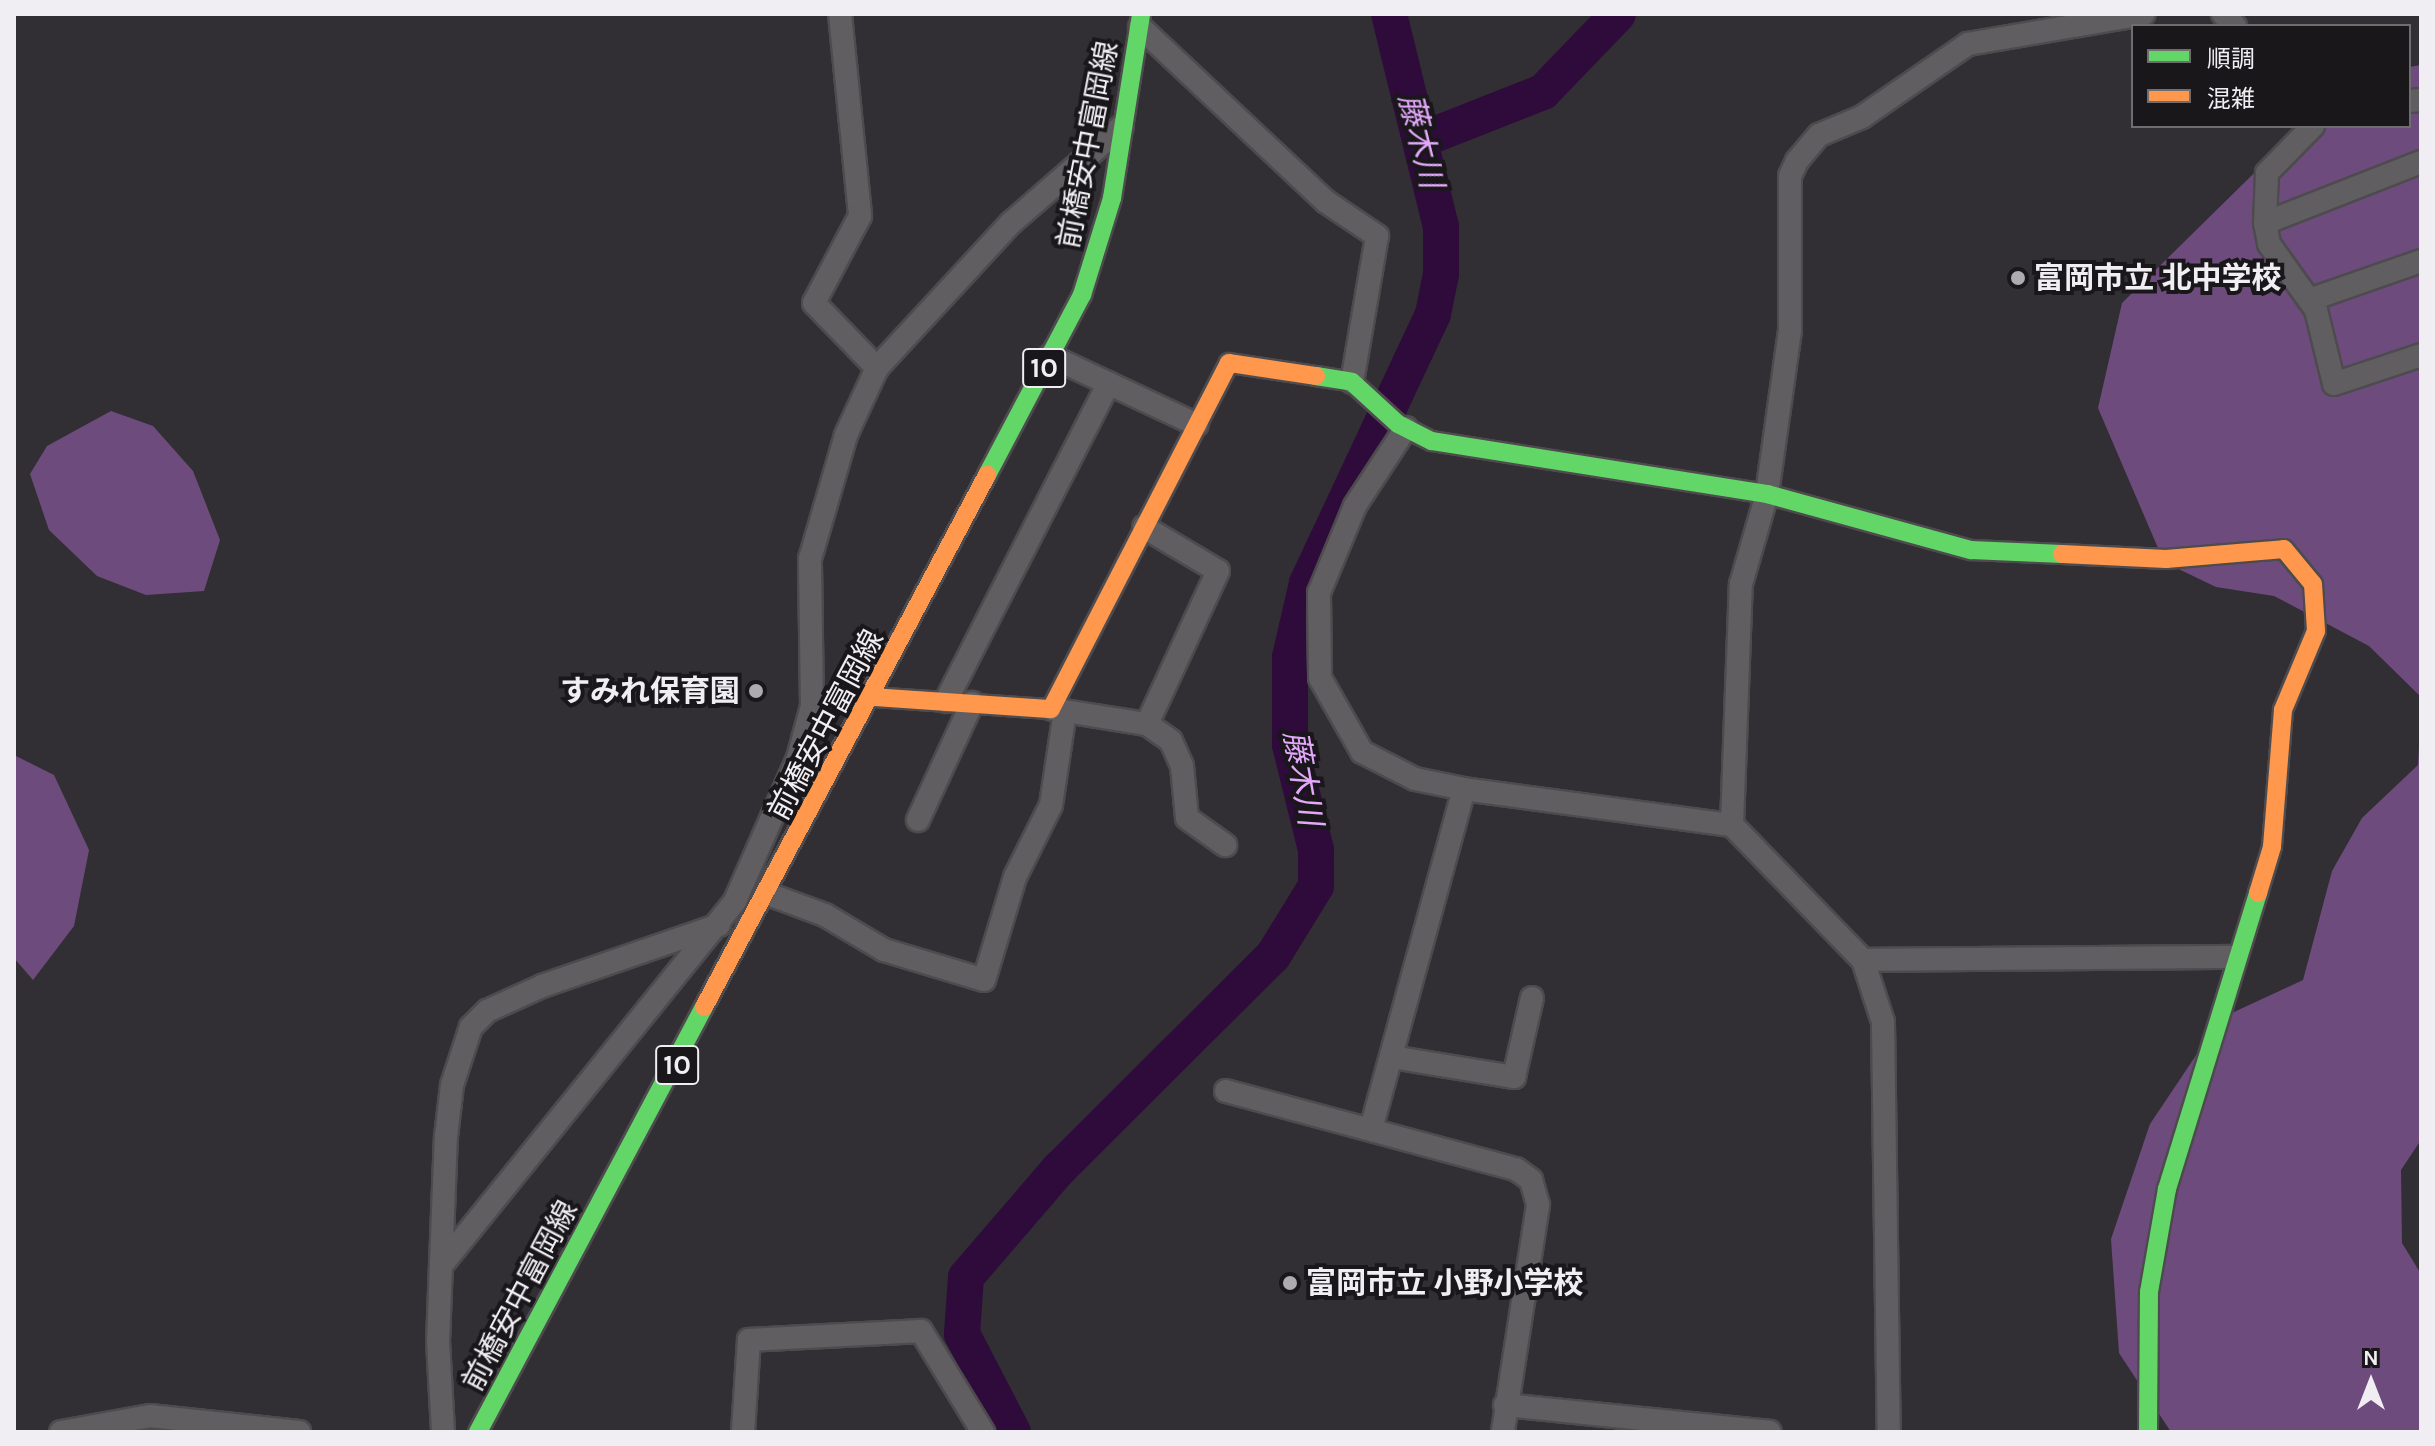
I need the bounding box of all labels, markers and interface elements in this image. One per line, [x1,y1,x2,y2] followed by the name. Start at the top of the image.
[2131,24,2411,128] legend
[1050,38,1126,252] street label: 前橋安中富岡線
[2207,45,2255,73] text: 順調
[2207,85,2255,113] text: 混雑
[1390,90,1450,192] water label: 藤木川
[2034,260,2282,296] place label: 富岡市立 北中学校
[2009,269,2027,287] marker: 富岡市立 北中学校
[1022,344,1066,392] road number: 10
[761,624,891,826] street label: 前橋安中富岡線
[560,673,740,709] place label: すみれ保育園
[747,682,765,700] marker: すみれ保育園
[1275,727,1329,829] water label: 藤木川
[655,1041,699,1089] road number: 10
[455,1195,585,1397] street label: 前橋安中富岡線
[1306,1265,1584,1301] place label: 富岡市立 小野小学校
[1281,1274,1299,1292] marker: 富岡市立 小野小学校
[2331,1342,2411,1422] north arrow
[2363,1345,2379,1371] text: N

